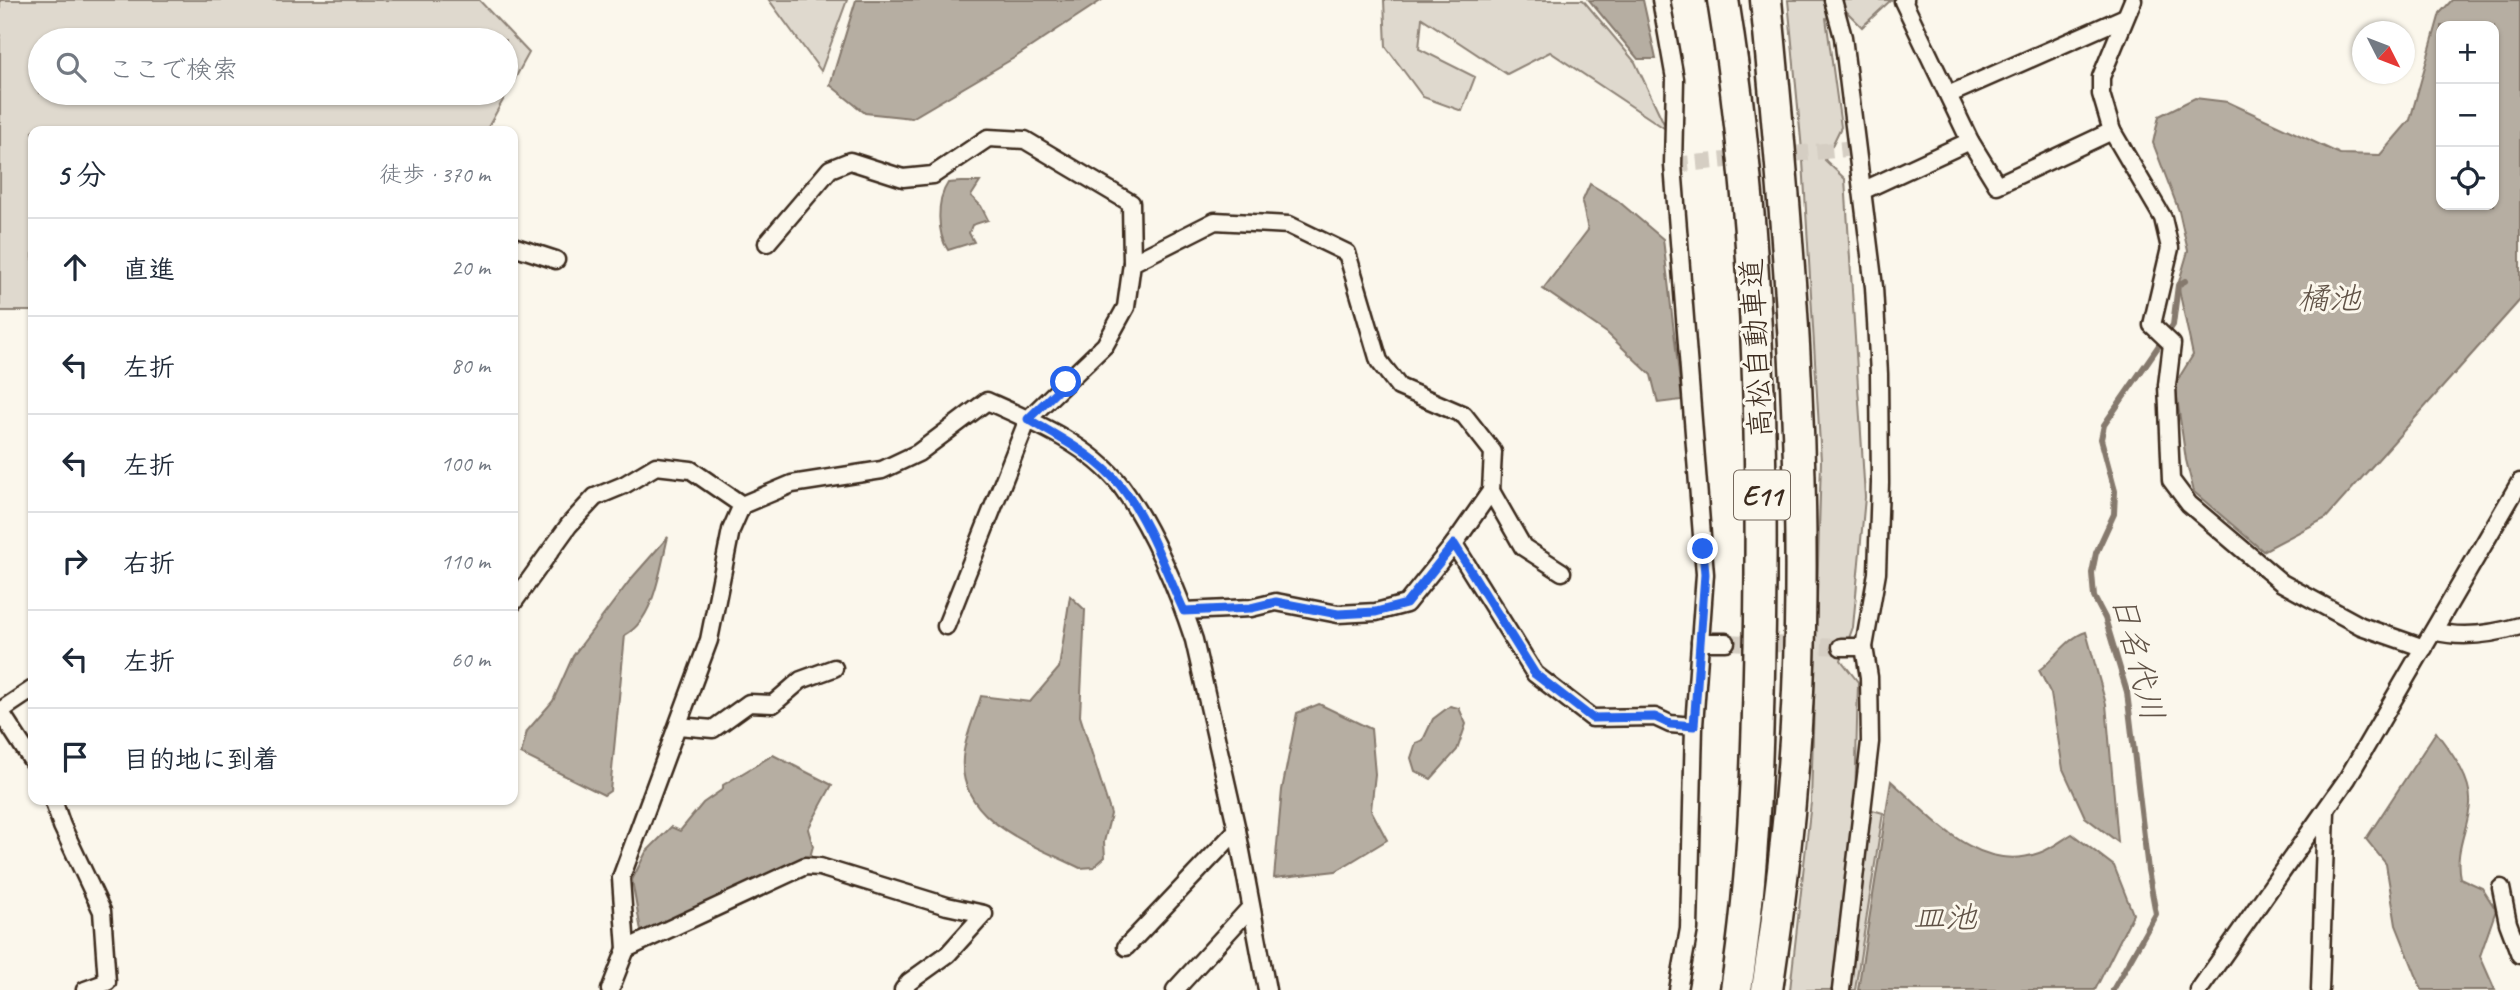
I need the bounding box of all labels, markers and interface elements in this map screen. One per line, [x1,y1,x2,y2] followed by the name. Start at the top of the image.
[2352,21,2415,84] north arrow
[2436,21,2499,210] map controls
[2436,21,2499,84] button: +
[28,28,518,105] search box
[52,48,90,86] icon: search
[108,53,238,86] text: ここで検索
[2436,84,2499,147] button: −
[2436,147,2499,210] button: locate
[56,156,106,194] text: 5 分
[379,160,490,189] text: 徒歩 · 370 m
[56,248,94,286] icon: ahead
[123,253,175,286] text: 直進
[451,253,490,282] text: 20 m
[1732,257,1780,439] street label: 高松自動車道
[2297,278,2362,319] water label: 橘池
[56,346,94,384] icon: left
[123,351,175,384] text: 左折
[451,351,490,380] text: 80 m
[1050,366,1081,397] route start
[56,444,94,482] icon: left
[123,449,175,482] text: 左折
[441,449,490,478] text: 100 m
[1734,470,1790,520] road number: E11
[1687,533,1718,564] route end
[56,542,94,580] icon: right
[123,547,175,580] text: 右折
[441,547,490,576] text: 110 m
[2103,591,2173,725] water label: 日名代川
[56,640,94,678] icon: left
[123,645,175,678] text: 左折
[451,645,490,674] text: 60 m
[56,738,94,776] icon: arrive
[123,743,279,776] text: 目的地に到着
[1913,897,1978,938] water label: 皿池

